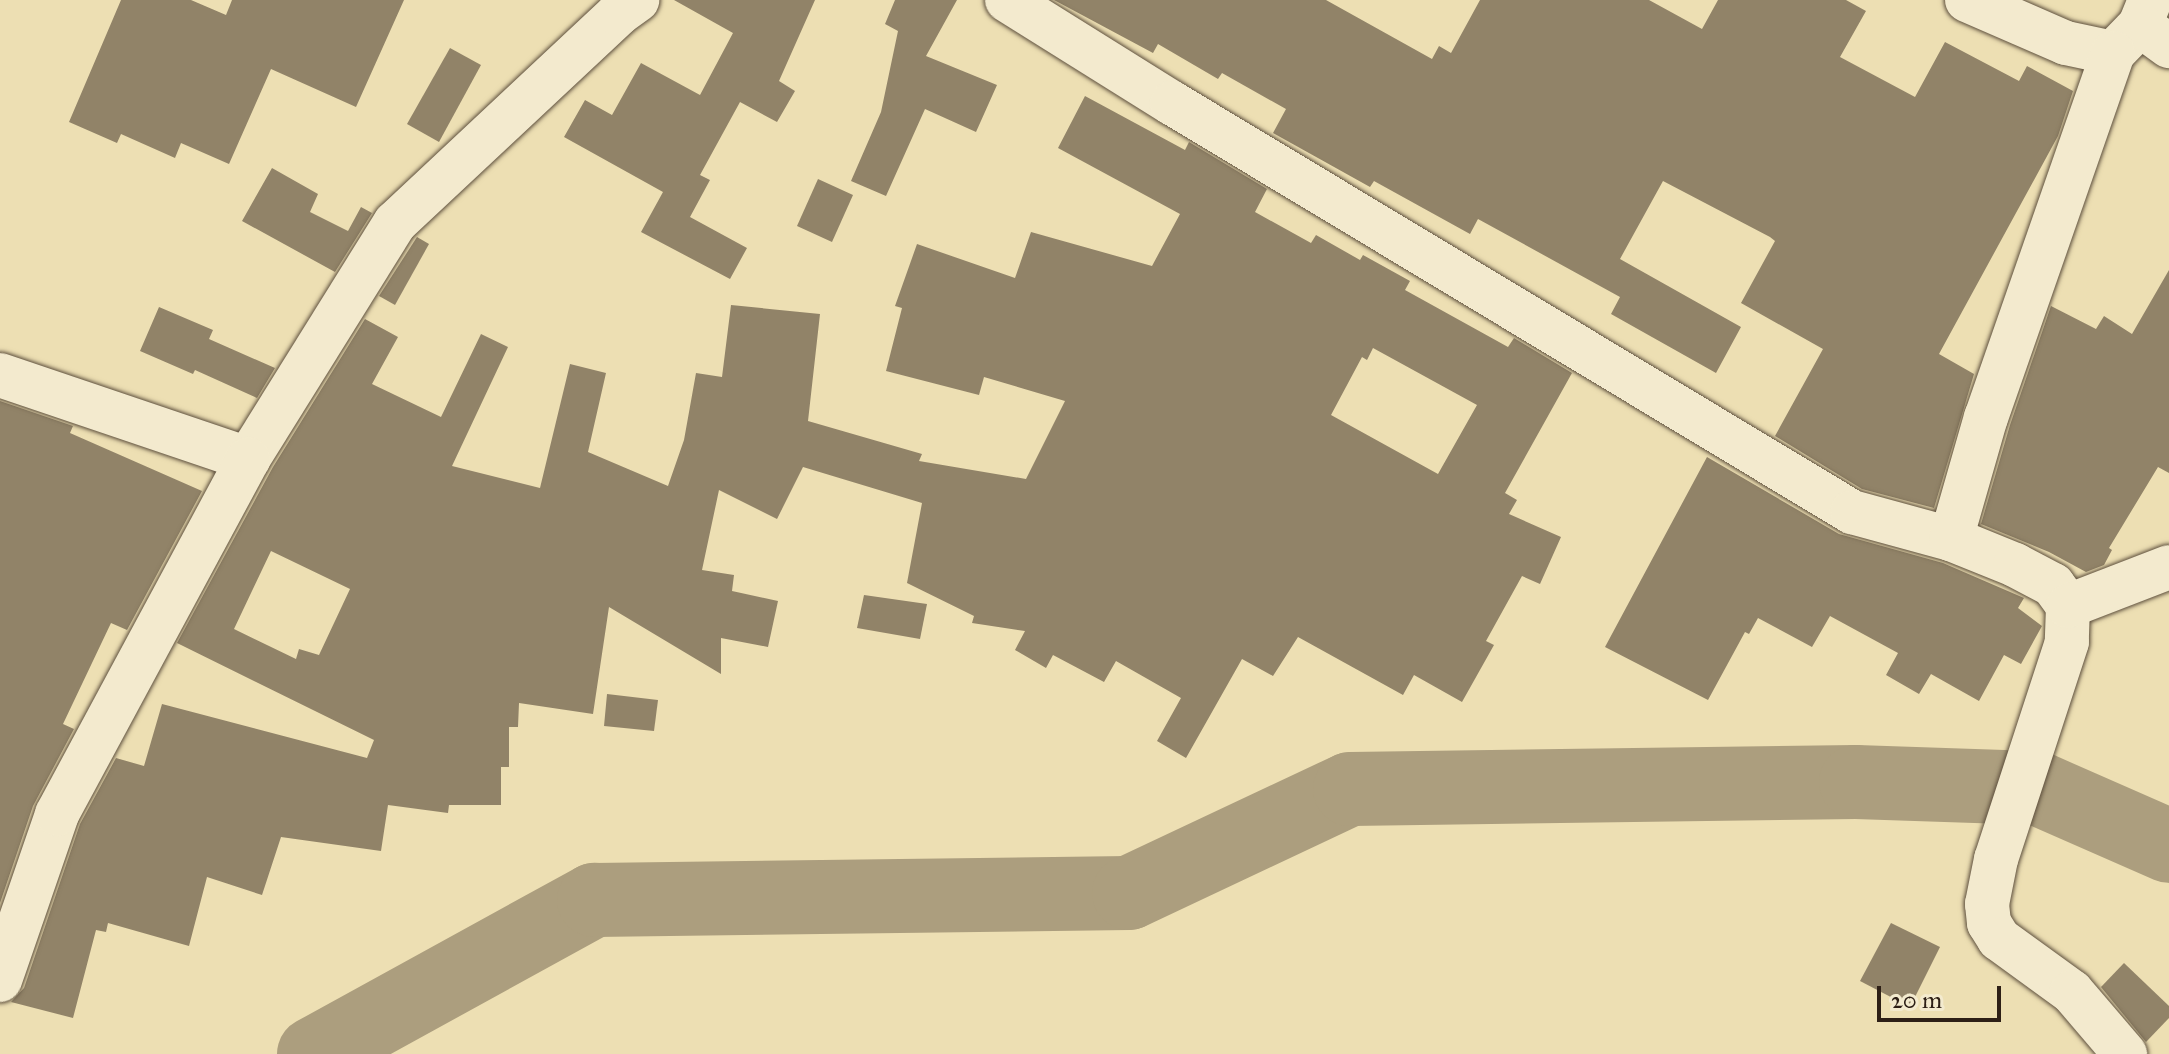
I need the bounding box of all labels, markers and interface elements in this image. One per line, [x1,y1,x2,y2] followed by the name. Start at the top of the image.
[1881,970,2005,1020] scale bar
[1891,985,1942,1015] text: 20 m

